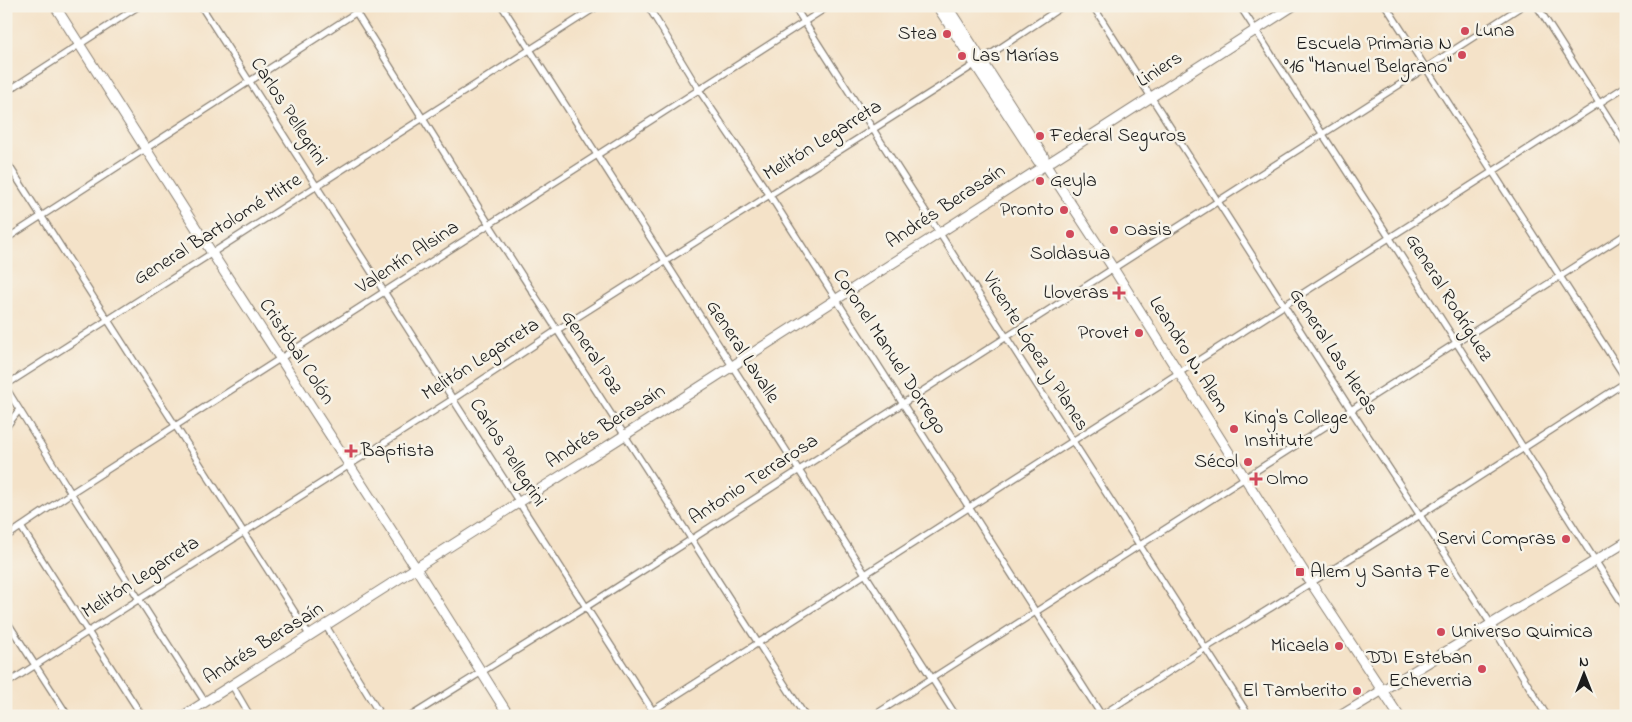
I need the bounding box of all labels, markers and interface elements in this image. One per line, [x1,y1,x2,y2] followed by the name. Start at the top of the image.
[1475,17,1514,46] place label: Luna
[898,20,937,49] place label: Stea
[1459,25,1471,37] marker: Luna
[941,28,953,40] marker: Stea
[1284,30,1452,83] place label: Escuela Primaria N °16 "Manuel Belgrano"
[972,42,1059,71] place label: Las Marías
[1131,44,1189,96] street label: Liniers
[1456,49,1468,61] marker: Escuela Primaria N °16 "Manuel Belgrano"
[956,50,968,62] marker: Las Marías
[241,52,334,173] street label: Carlos Pellegrini
[758,93,888,190] street label: Melitón Legarreta
[1049,122,1186,152] place label: Federal Seguros
[1034,130,1046,142] marker: Federal Seguros
[880,157,1012,257] street label: Andrés Berasaín
[128,166,308,294] street label: General Bartolomé Mitre
[1050,167,1097,196] place label: Geyla
[1034,175,1046,187] marker: Geyla
[1000,196,1054,225] place label: Pronto
[1058,204,1070,216] marker: Pronto
[350,214,465,303] street label: Valentín Alsina
[1124,216,1172,245] place label: Oasis
[1108,224,1120,236] marker: Oasis
[1064,228,1076,240] marker: Soldasua
[1396,228,1499,369] street label: General Rodríguez
[1030,240,1110,269] place label: Soldasua
[824,263,954,441] street label: Coronel Manuel Dorrego
[974,266,1096,437] street label: Vicente López y Planes
[1043,279,1109,308] place label: Lloveras
[1281,283,1385,421] street label: General Las Heras
[1113,287,1125,299] marker: Lloveras
[1141,291,1235,419] street label: Leandro N. Alem
[251,293,341,411] street label: Cristóbal Colón
[698,295,786,409] street label: General Lavalle
[553,305,629,401] street label: General Paz
[416,311,546,410] street label: Melitón Legarreta
[1078,319,1129,348] place label: Provet
[1133,327,1145,339] marker: Provet
[540,377,672,477] street label: Andrés Berasaín
[460,393,553,514] street label: Carlos Pellegrini
[1244,404,1348,456] place label: King's College Institute
[1228,423,1240,435] marker: King's College Institute
[683,427,825,533] street label: Antonio Terrarosa
[360,437,434,466] place label: Baptista
[345,445,357,457] marker: Baptista
[1194,448,1238,477] place label: Sécol
[1242,456,1254,468] marker: Sécol
[1266,465,1308,494] place label: Olmo
[1250,473,1262,485] marker: Olmo
[1437,525,1556,554] place label: Servi Compras
[76,529,206,628] street label: Melitón Legarreta
[1560,533,1572,545] marker: Servi Compras
[1310,558,1449,587] place label: Alem y Santa Fe
[1294,566,1306,578] marker: Alem y Santa Fe
[198,595,330,693] street label: Andrés Berasaín
[1451,618,1593,647] place label: Universo Quimica
[1435,626,1447,638] marker: Universo Quimica
[1270,632,1329,661] place label: Micaela
[1333,640,1345,652] marker: Micaela
[1366,644,1472,696] place label: DDI Esteban Echeverria
[1560,650,1610,700] north arrow
[1579,652,1589,673] text: N
[1476,663,1488,675] marker: DDI Esteban Echeverria
[1242,677,1347,706] place label: El Tamberito
[1351,685,1363,697] marker: El Tamberito

